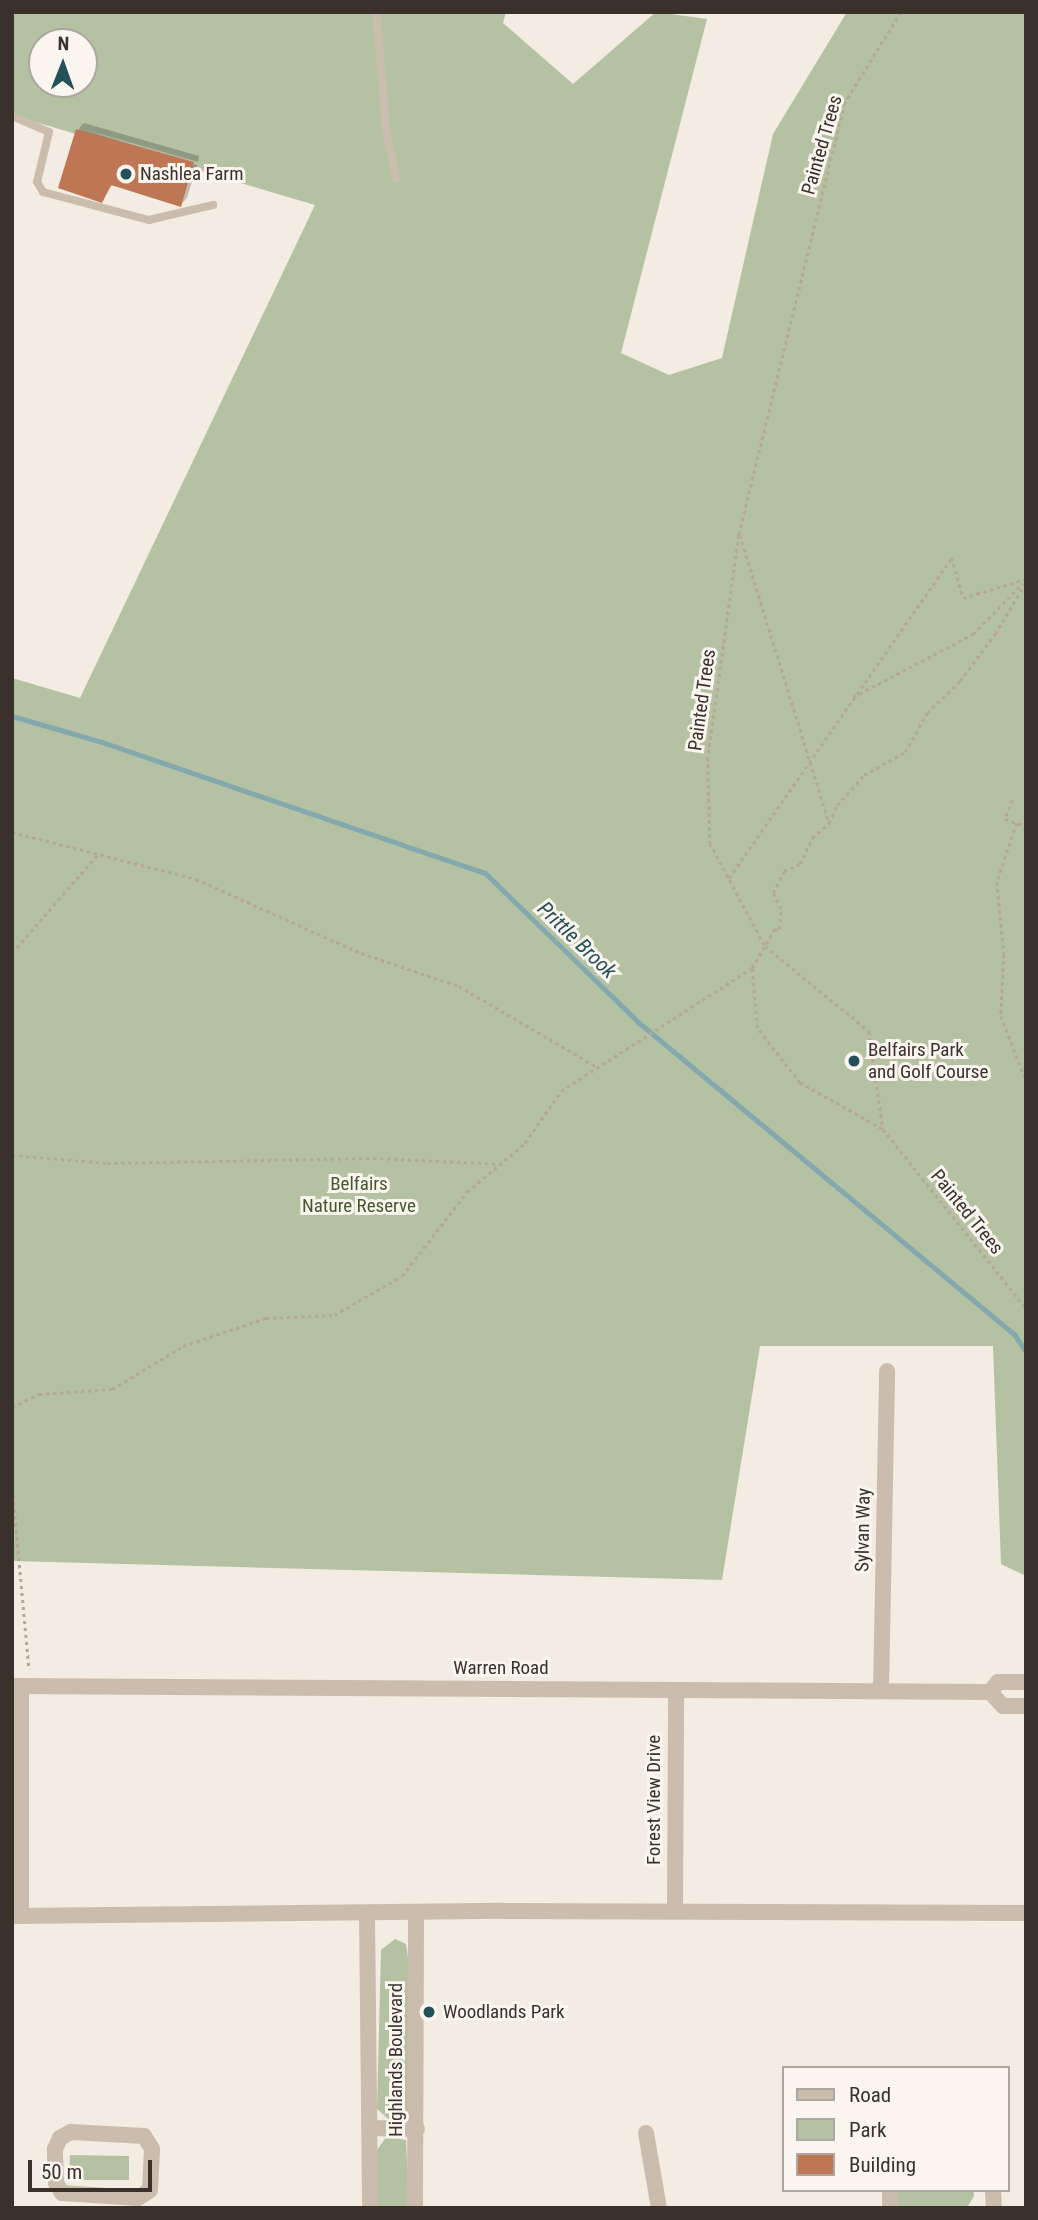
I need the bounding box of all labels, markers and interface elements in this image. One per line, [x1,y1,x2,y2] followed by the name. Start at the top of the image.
[28,28,98,98] north arrow
[57,32,69,55] text: N
[797,93,847,197] street label: Painted Trees
[140,163,243,185] place label: Nashlea Farm
[118,166,134,182] marker: Nashlea Farm
[684,648,720,752] street label: Painted Trees
[532,896,622,984] water label: Prittle Brook
[868,1039,988,1083] place label: Belfairs Park and Golf Course
[846,1053,862,1069] marker: Belfairs Park and Golf Course
[926,1165,1008,1259] street label: Painted Trees
[302,1173,416,1217] park label: Belfairs Nature Reserve
[851,1488,875,1572] street label: Sylvan Way
[453,1657,549,1679] street label: Warren Road
[643,1735,665,1865] street label: Forest View Drive
[385,1983,407,2137] street label: Highlands Boulevard
[443,2001,565,2023] place label: Woodlands Park
[421,2004,437,2020] marker: Woodlands Park
[782,2066,1010,2192] legend
[849,2083,891,2107] text: Road
[849,2118,886,2142] text: Park
[32,2146,156,2190] scale bar
[849,2153,916,2177] text: Building
[41,2160,82,2184] text: 50 m

